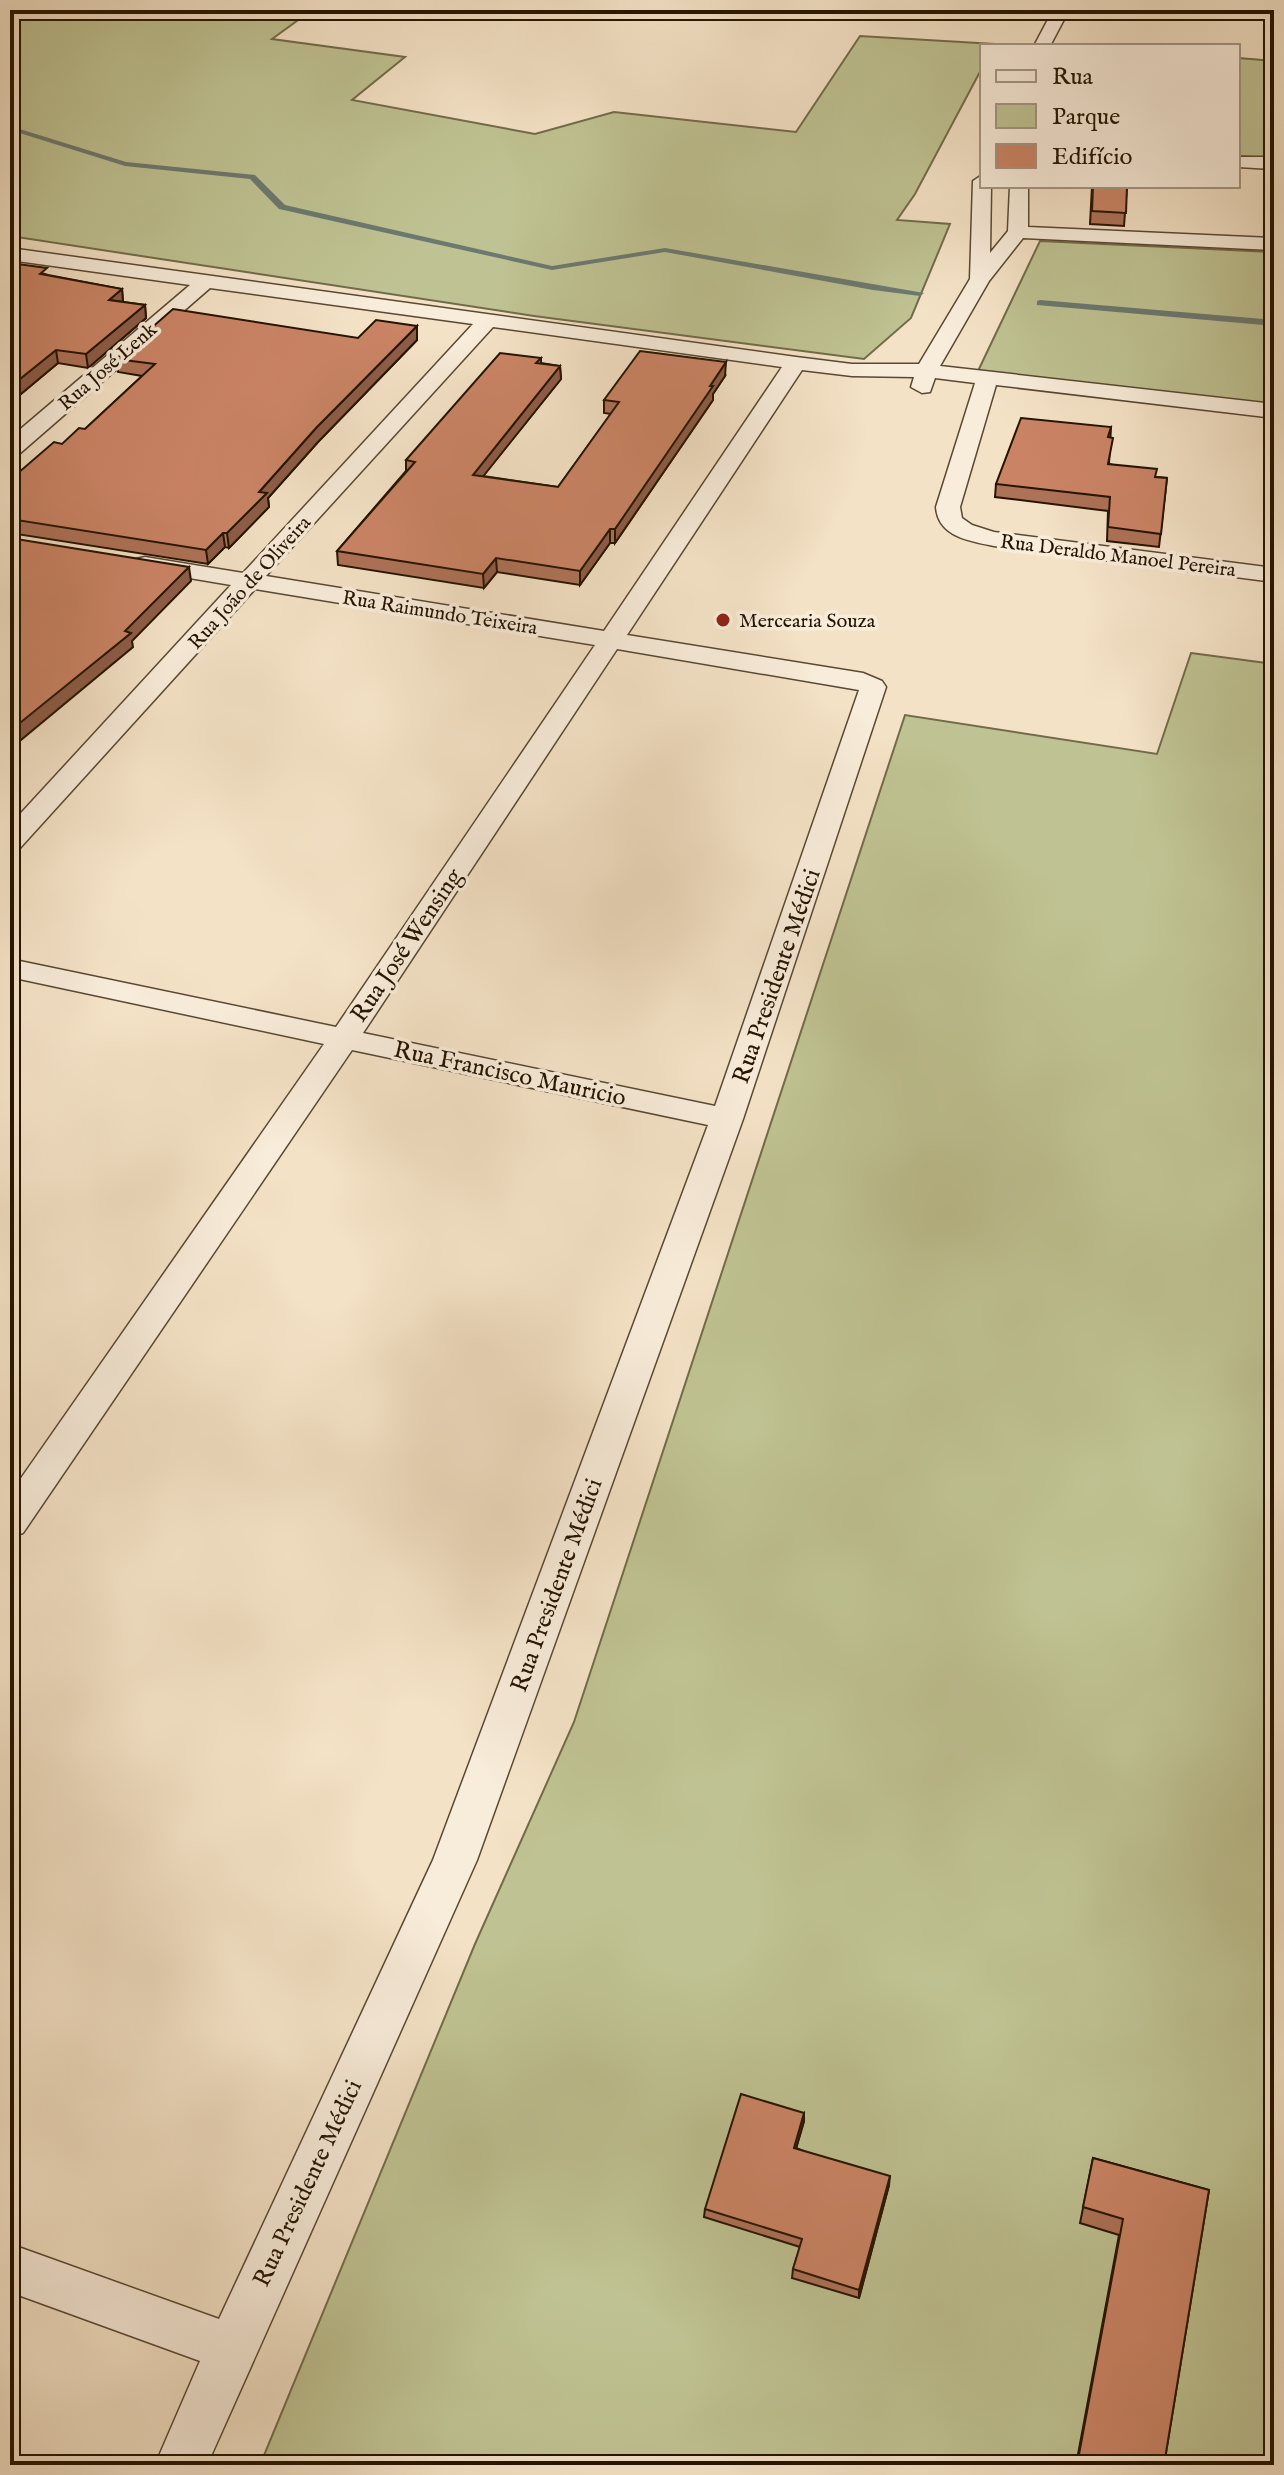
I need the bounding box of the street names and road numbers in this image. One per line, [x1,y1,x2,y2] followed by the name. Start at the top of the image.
[54,317,163,417] street label: Rua José Lenk
[183,511,317,655] street label: Rua João de Oliveira
[999,530,1237,583] street label: Rua Deraldo Manoel Pereira
[340,586,539,641] street label: Rua Raimundo Teixeira
[344,862,471,1029] street label: Rua José Wensing
[726,865,829,1088] street label: Rua Presidente Médici
[391,1035,629,1114] street label: Rua Francisco Mauricio
[504,1475,610,1696] street label: Rua Presidente Médici
[247,2075,370,2292] street label: Rua Presidente Médici

